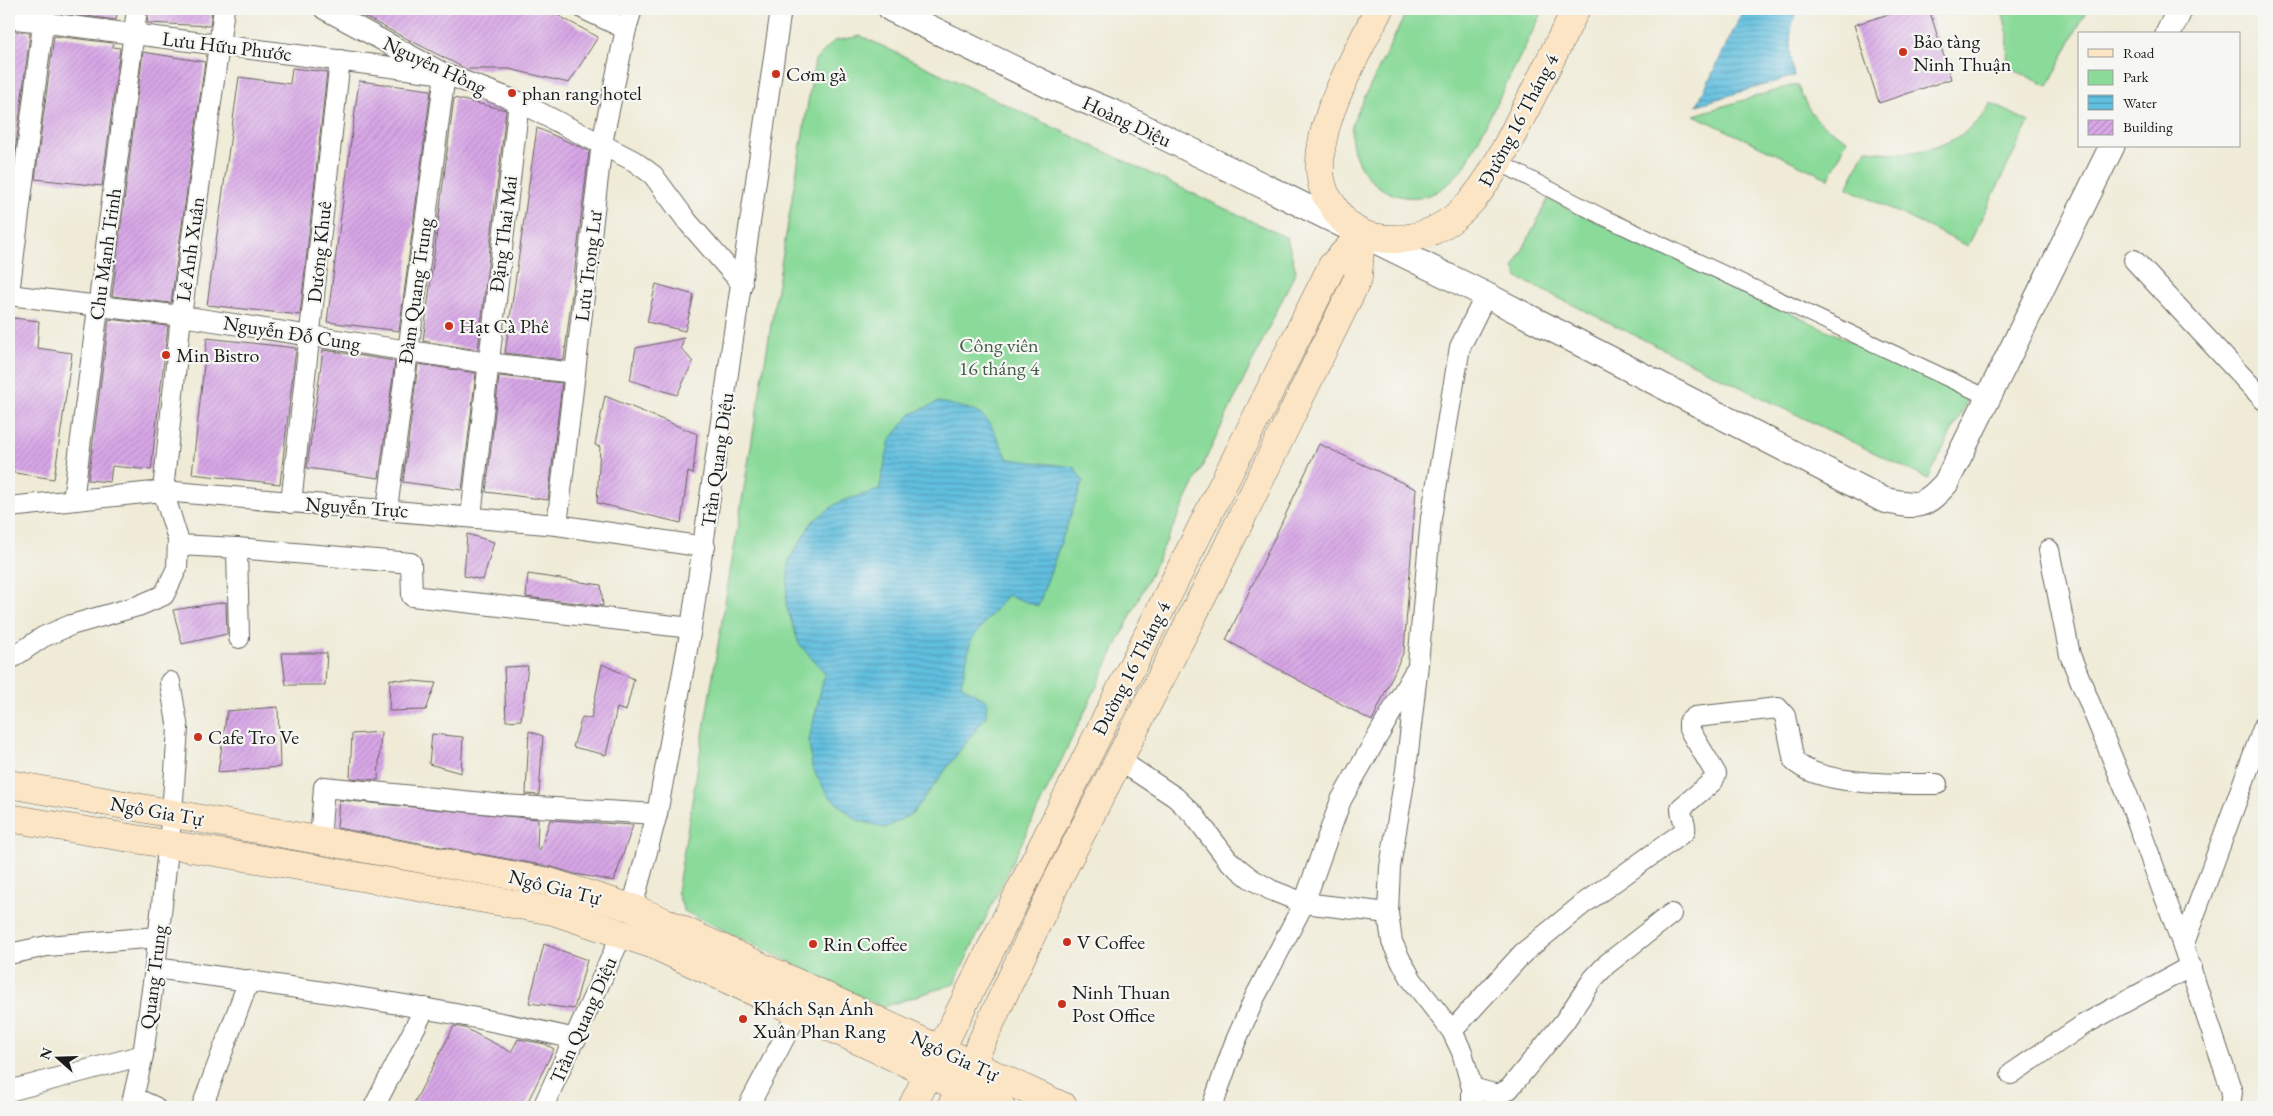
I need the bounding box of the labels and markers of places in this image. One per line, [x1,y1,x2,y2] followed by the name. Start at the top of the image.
[1913,28,2012,77] place label: Bảo tàng Ninh Thuận
[1897,46,1909,58] marker: Bảo tàng Ninh Thuận
[786,61,847,87] place label: Cơm gà
[770,68,782,80] marker: Cơm gà
[522,80,642,106] place label: phan rang hotel
[506,87,518,99] marker: phan rang hotel
[459,313,549,339] place label: Hạt Cà Phê
[443,320,455,332] marker: Hạt Cà Phê
[176,342,260,368] place label: Min Bistro
[160,349,172,361] marker: Min Bistro
[208,724,299,750] place label: Cafe Tro Ve
[192,731,204,743] marker: Cafe Tro Ve
[1077,929,1145,955] place label: V Coffee
[823,931,907,957] place label: Rin Coffee
[1061,936,1073,948] marker: V Coffee
[807,938,819,950] marker: Rin Coffee
[1072,979,1171,1028] place label: Ninh Thuan Post Office
[752,995,886,1044] place label: Khách Sạn Ánh Xuân Phan Rang
[1056,998,1068,1010] marker: Ninh Thuan Post Office
[737,1013,749,1025] marker: Khách Sạn Ánh Xuân Phan Rang

